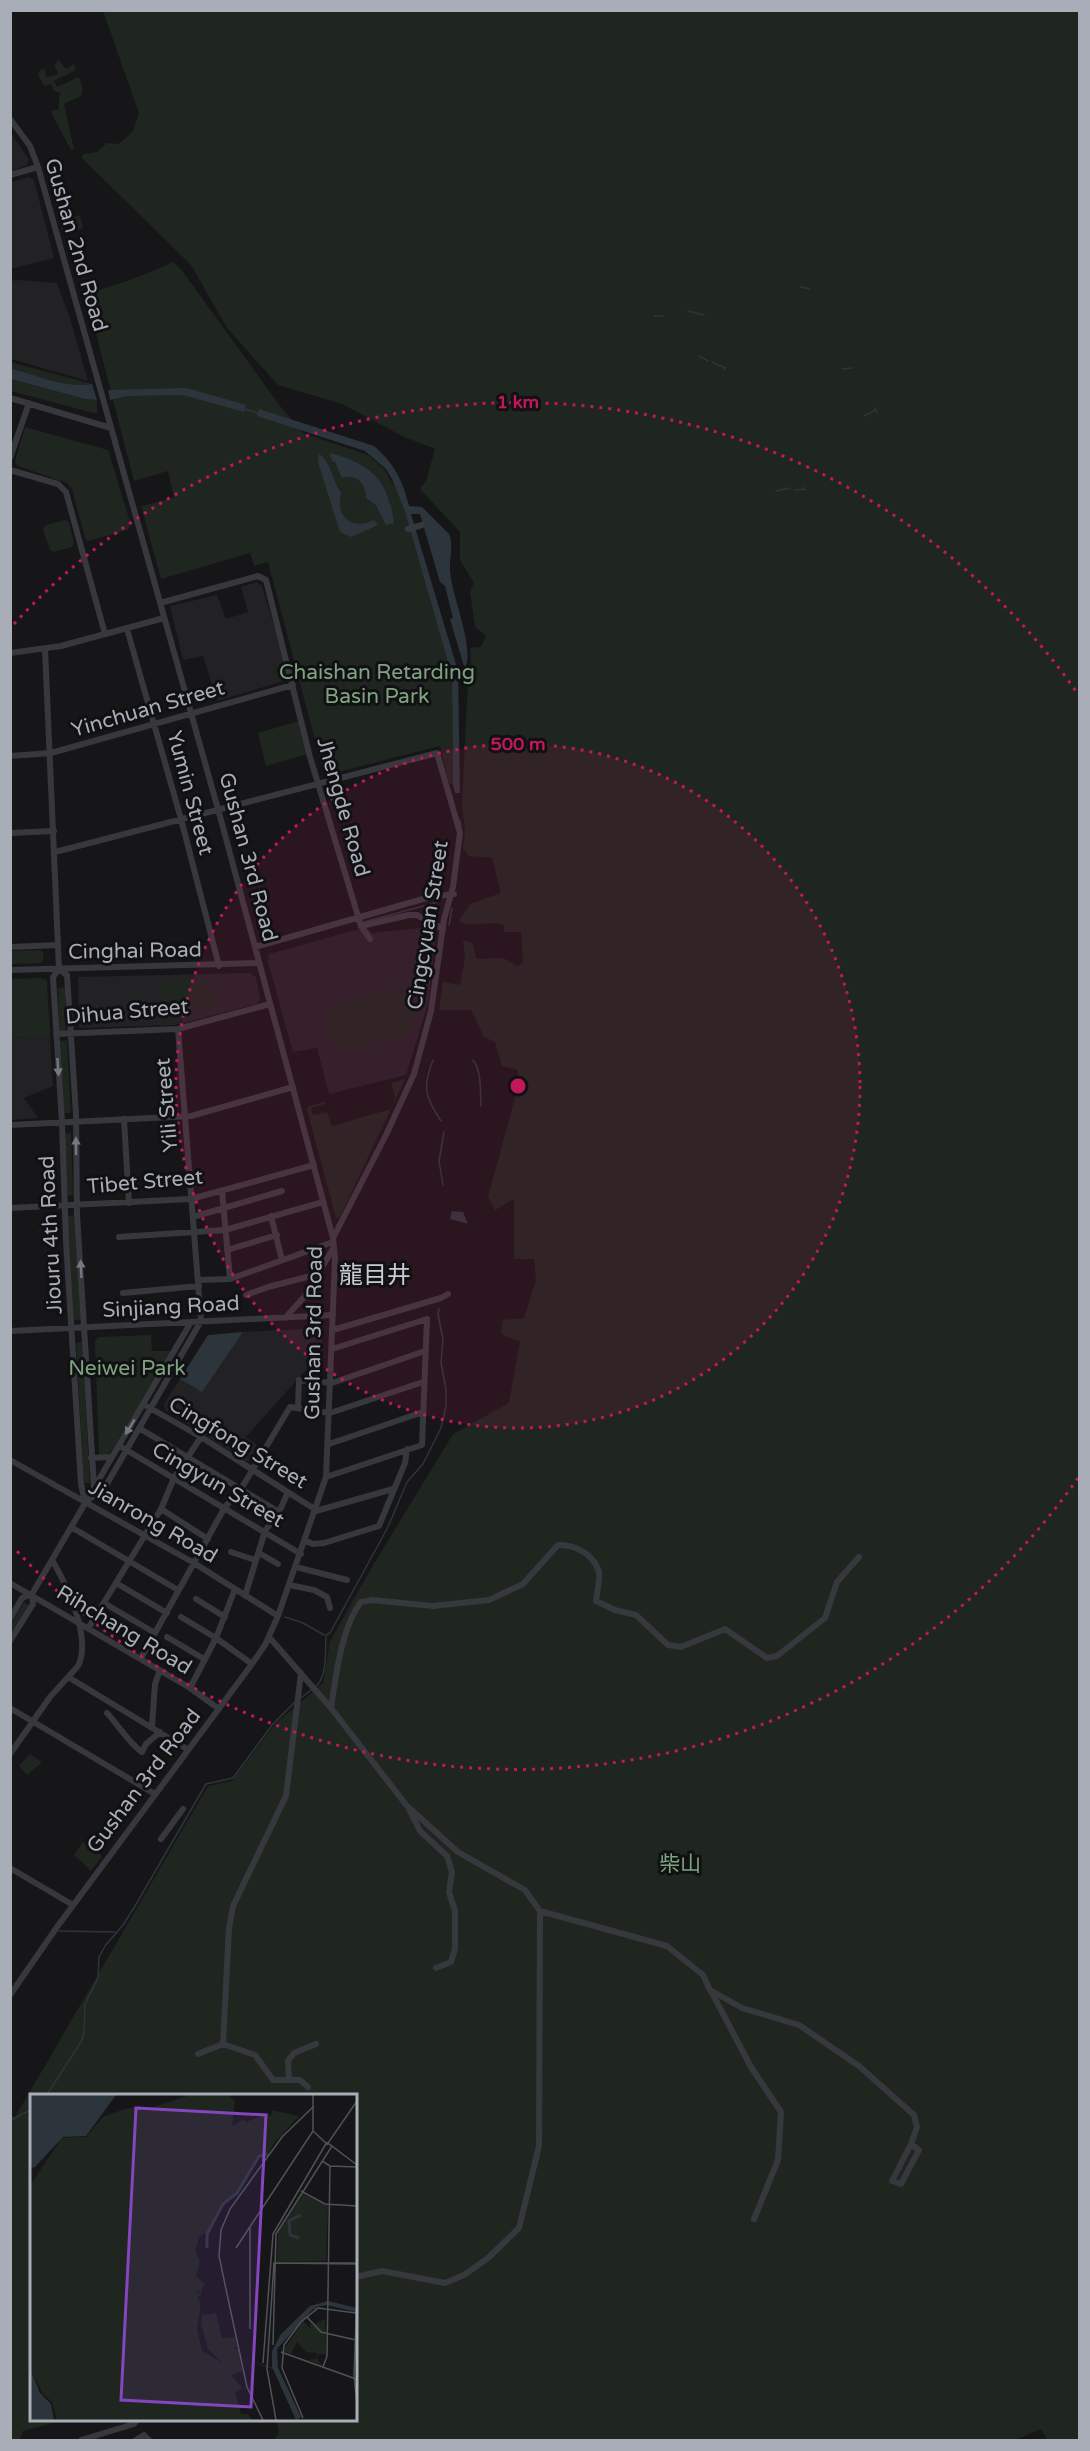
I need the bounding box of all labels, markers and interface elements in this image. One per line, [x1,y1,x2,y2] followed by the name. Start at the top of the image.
[39,155,113,335] street label: Gushan 2nd Road
[497,391,539,413] text: 1 km
[279,660,475,709] park label: Chaishan Retarding Basin Park
[69,675,227,743] street label: Yinchuan Street
[161,728,219,858] street label: Yumin Street
[490,733,546,755] text: 500 m
[311,734,375,880] street label: Jhengde Road
[213,770,283,944] street label: Gushan 3rd Road
[402,838,454,1012] street label: Cingcyuan Street
[68,937,202,965] street label: Cinghai Road
[64,994,190,1030] street label: Dihua Street
[54,1057,63,1076] one-way arrow
[150,1057,184,1153] street label: Yili Street
[508,1076,528,1096] centre of rings
[71,1137,81,1156] one-way arrow
[34,1155,68,1315] street label: Jiouru 4th Road
[86,1164,204,1200] street label: Tibet Street
[300,1246,328,1420] street label: Gushan 3rd Road
[76,1259,85,1278] one-way arrow
[339,1261,411,1290] district label: 龍目井
[102,1291,240,1323] street label: Sinjiang Road
[68,1356,186,1381] park label: Neiwei Park
[164,1392,312,1494] street label: Cingfong Street
[124,1419,135,1435] one-way arrow
[148,1437,288,1533] street label: Cingyun Street
[84,1475,222,1569] street label: Jianrong Road
[52,1580,196,1680] street label: Rihchang Road
[82,1704,206,1858] street label: Gushan 3rd Road
[659,1852,701,1877] park label: 柴山
[30,2094,357,2421] inset map

